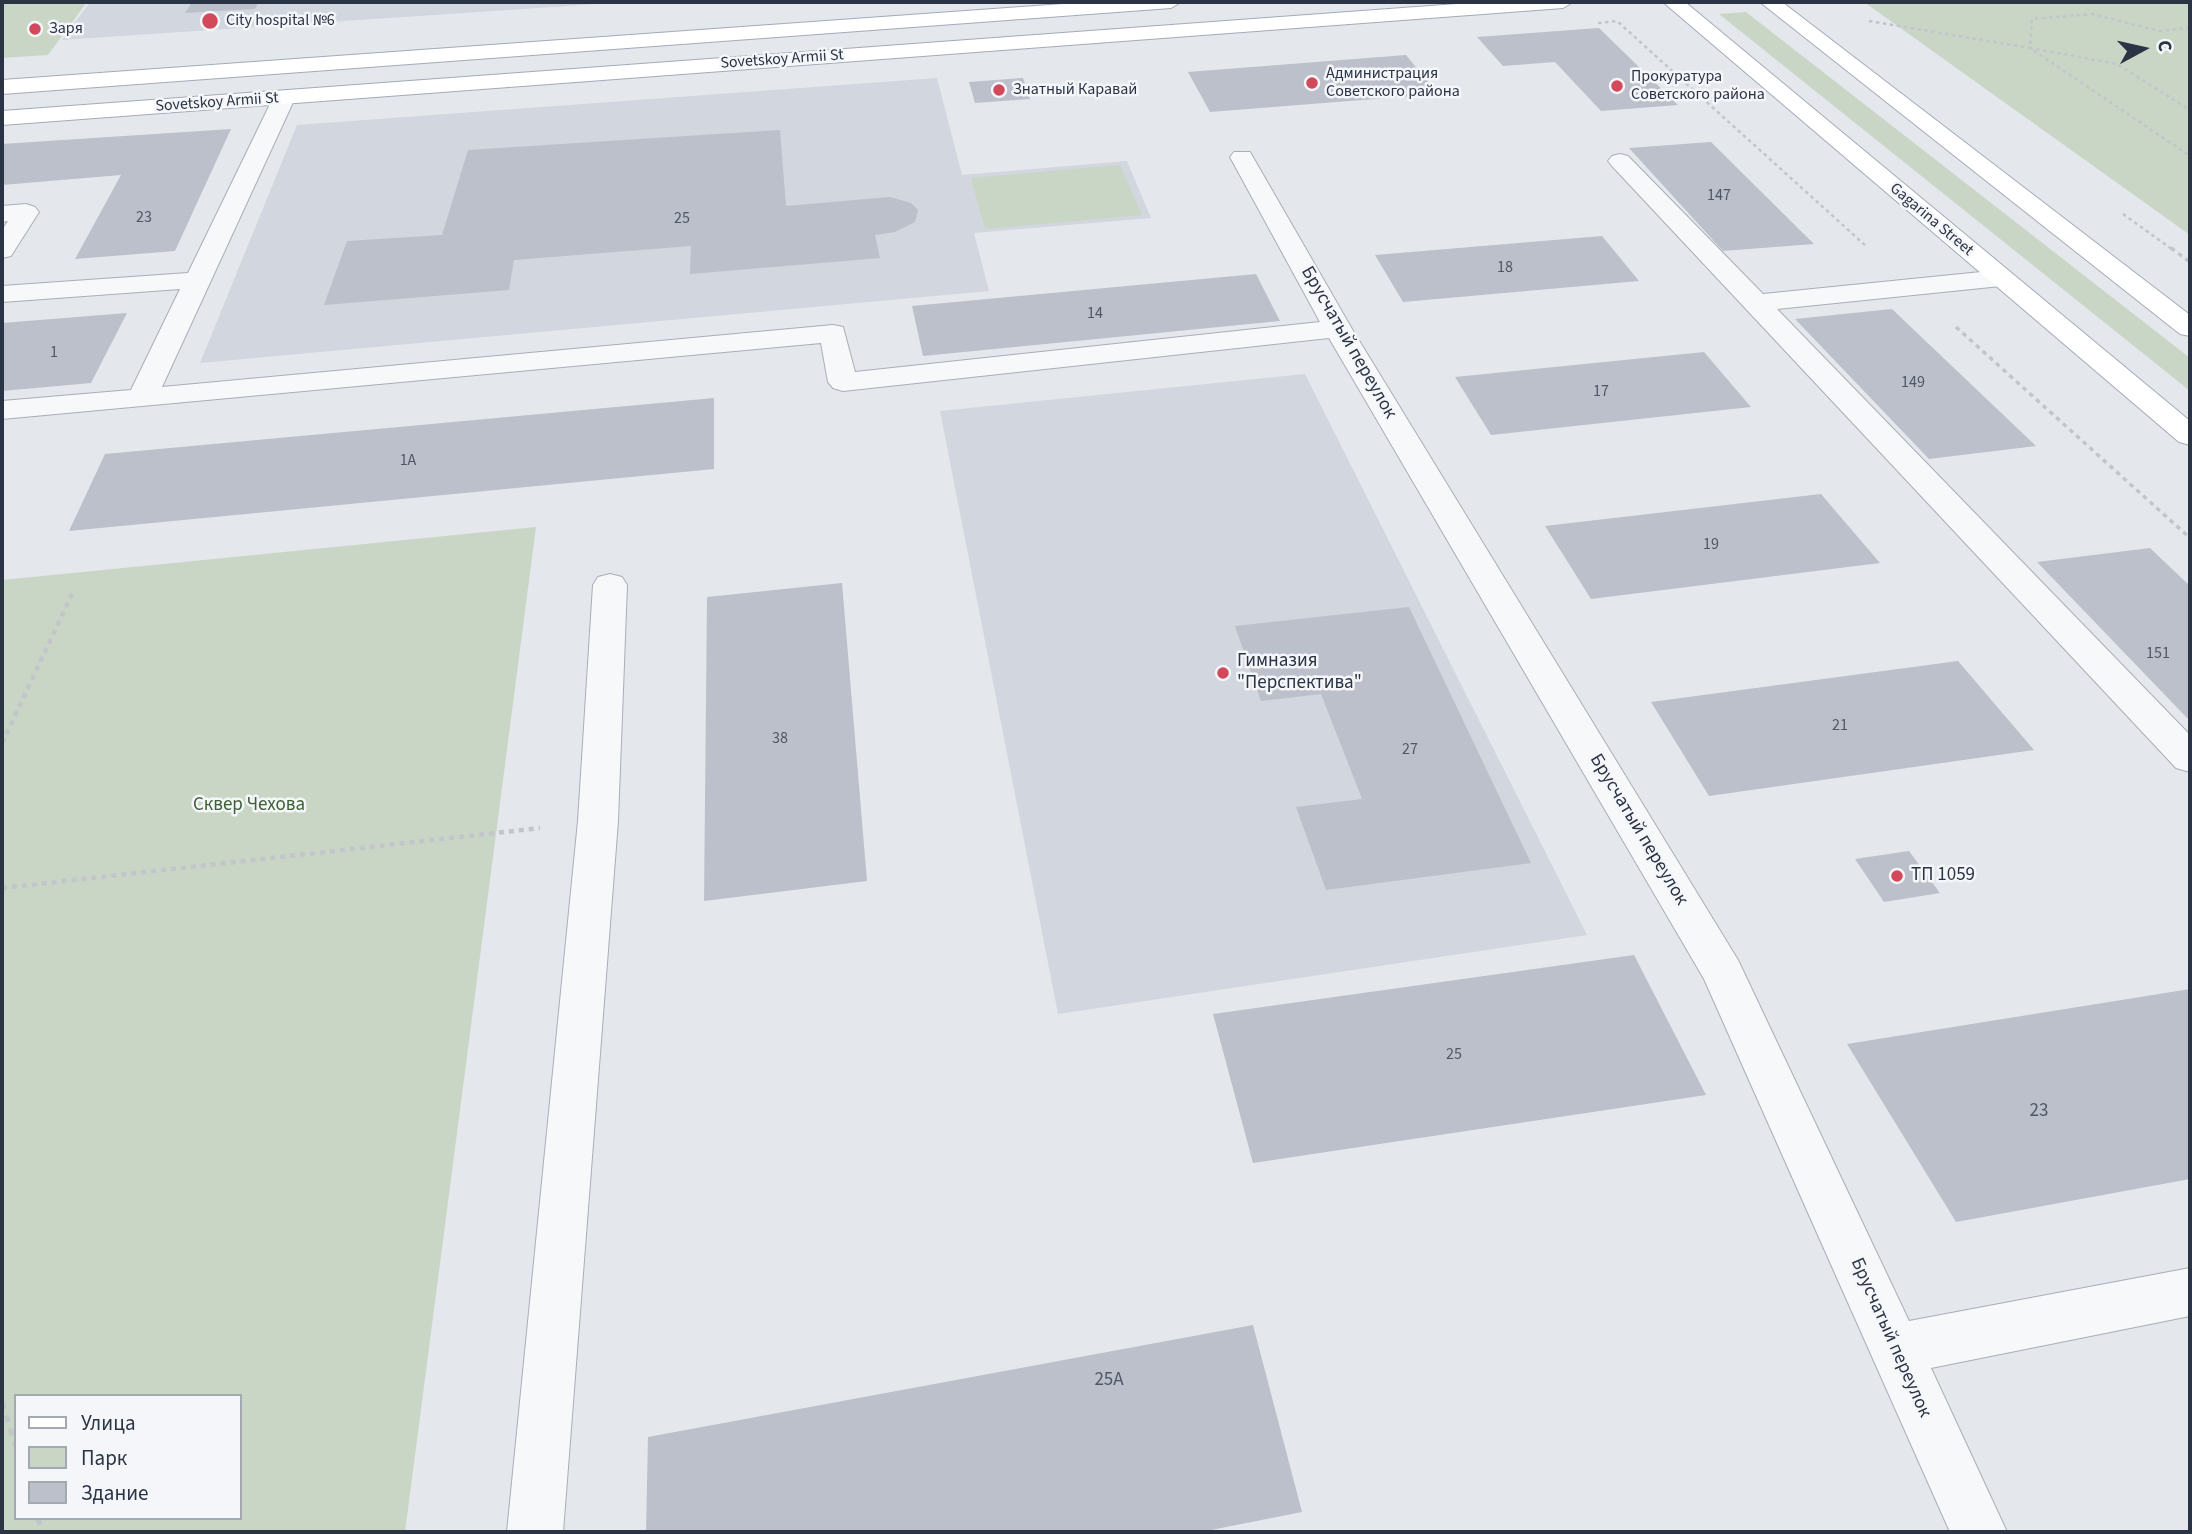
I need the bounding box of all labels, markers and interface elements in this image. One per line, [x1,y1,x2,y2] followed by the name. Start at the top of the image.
[200,11,220,31] marker: City hospital №6
[226,11,335,31] place label: City hospital №6
[2108,14,2178,84] north arrow
[49,19,83,39] place label: Заря
[27,21,43,37] marker: Заря
[2150,39,2178,53] text: С
[720,46,844,74] street label: Sovetskoy Armii St
[1326,64,1460,102] place label: Администрация Советского района
[1631,67,1765,105] place label: Прокуратура Советского района
[1304,75,1320,91] marker: Администрация Советского района
[1609,78,1625,94] marker: Прокуратура Советского района
[1013,80,1137,100] place label: Знатный Каравай
[991,82,1007,98] marker: Знатный Каравай
[155,89,279,117] street label: Sovetskoy Armii St
[1885,179,1977,261] street label: Gagarina Street
[1707,186,1731,206] house number: 147
[136,208,152,228] house number: 23
[674,209,690,229] house number: 25
[1497,258,1513,278] house number: 18
[1295,263,1401,423] street label: Брусчатый переулок
[1087,304,1103,324] house number: 14
[50,343,58,363] house number: 1
[1901,373,1925,393] house number: 149
[1593,382,1609,402] house number: 17
[400,451,416,471] house number: 1А
[1703,535,1719,555] house number: 19
[2146,644,2170,664] house number: 151
[1237,651,1362,695] place label: Гимназия "Перспектива"
[1215,665,1231,681] marker: Гимназия "Перспектива"
[1832,716,1848,736] house number: 21
[772,729,788,749] house number: 38
[1402,740,1418,760] house number: 27
[1584,750,1692,910] street label: Брусчатый переулок
[193,795,305,817] park label: Сквер Чехова
[1911,865,1975,887] place label: ТП 1059
[1889,868,1905,884] marker: ТП 1059
[1446,1045,1462,1065] house number: 25
[2030,1101,2048,1123] house number: 23
[1845,1255,1935,1421] street label: Брусчатый переулок
[1094,1370,1124,1392] house number: 25А
[14,1394,242,1520] legend
[81,1408,136,1438] text: Улица
[81,1443,127,1473] text: Парк
[81,1478,149,1508] text: Здание

